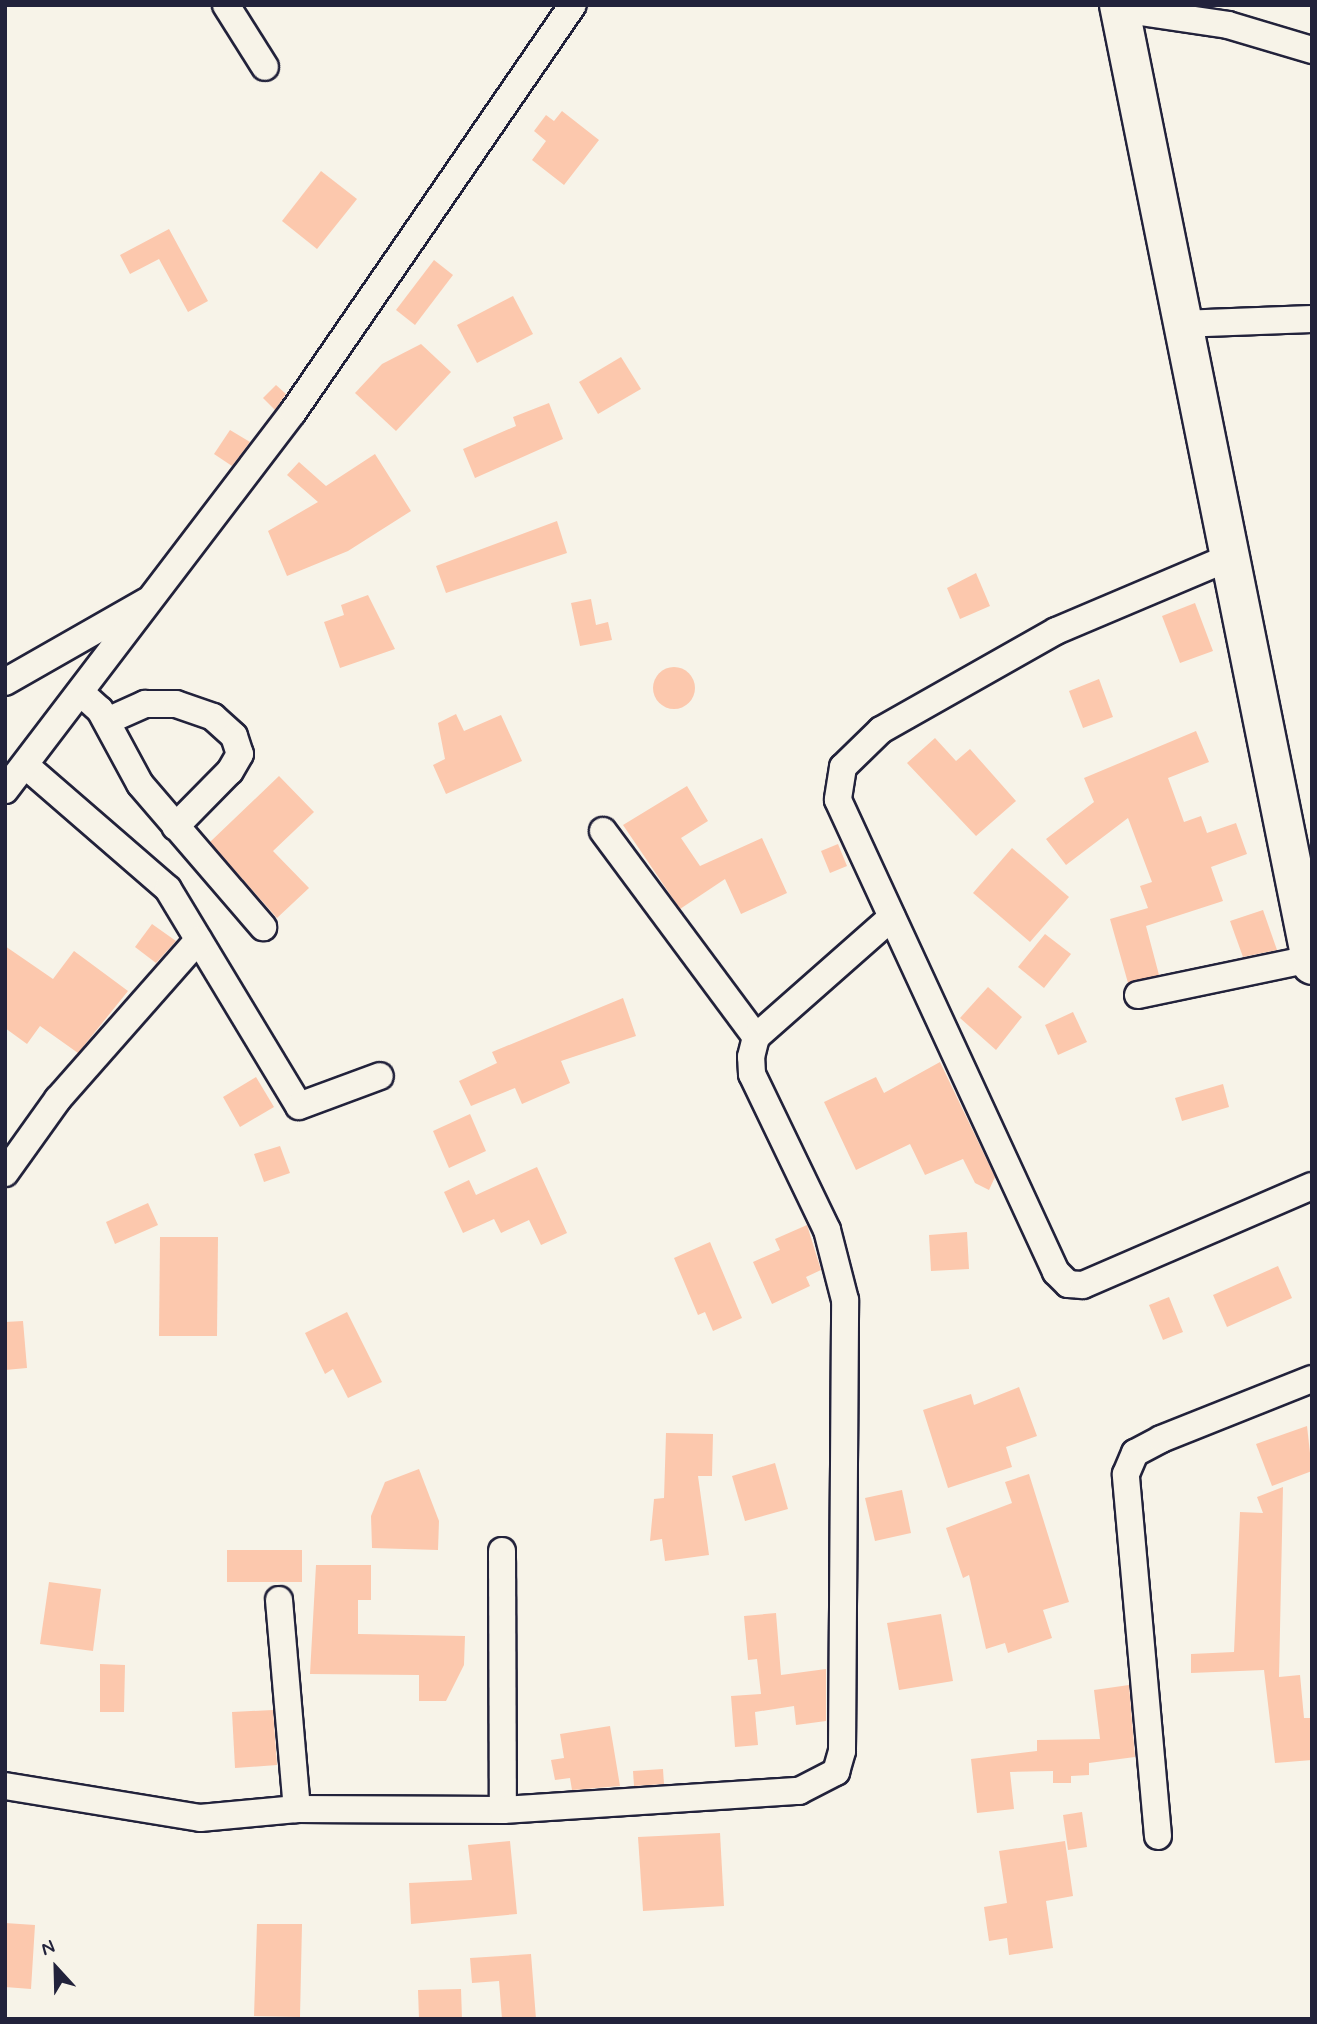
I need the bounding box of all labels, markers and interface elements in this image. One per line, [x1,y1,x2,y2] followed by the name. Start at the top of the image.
[21,1933,91,2003] north arrow
[37,1934,58,1962] text: N

